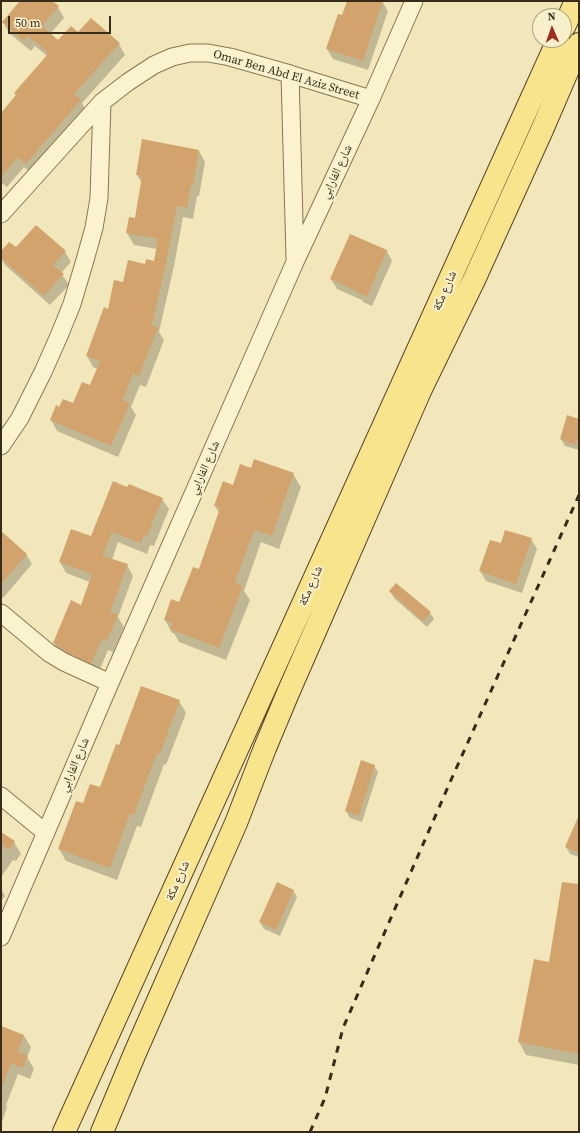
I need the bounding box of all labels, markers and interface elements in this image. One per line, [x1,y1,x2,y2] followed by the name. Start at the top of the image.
[10,8,113,34] scale bar
[532,8,572,48] north arrow
[547,9,556,24] text: N
[15,15,41,31] text: 50 m
[211,47,361,103] street label: Omar Ben Abd El Aziz Street
[318,143,356,201] street label: شارع الفارابي
[430,269,460,313] street label: شارع مكة
[187,439,223,497] street label: شارع الفارابي
[296,564,326,608] street label: شارع مكة
[57,736,93,794] street label: شارع الفارابي
[163,859,193,903] street label: شارع مكة

